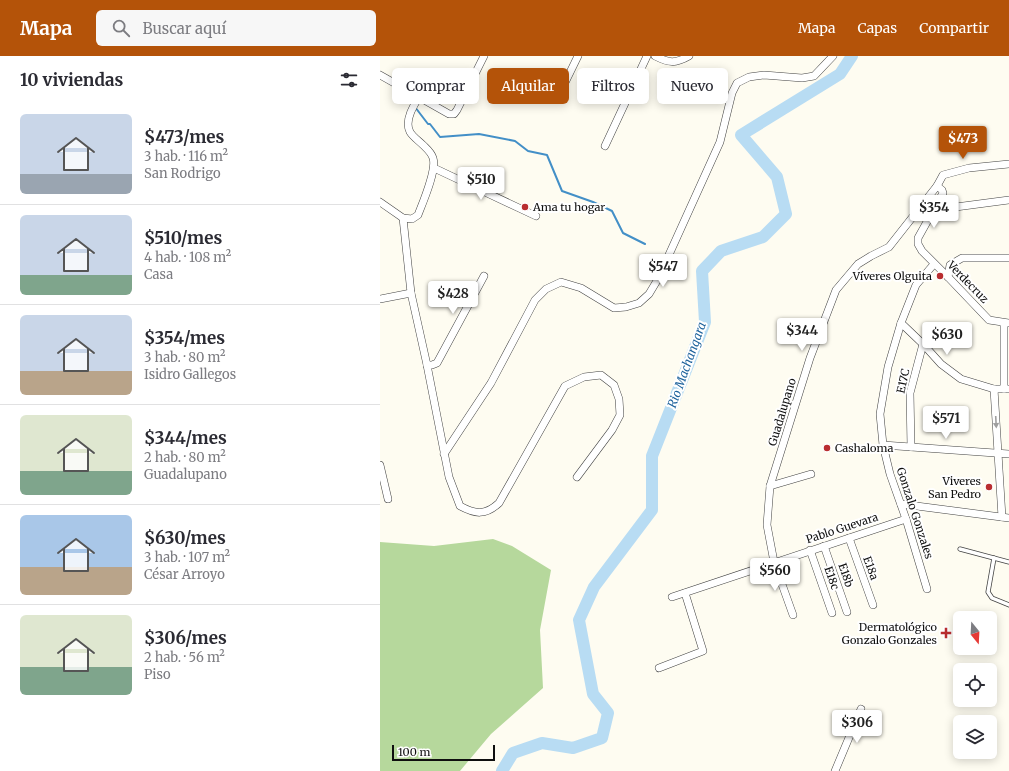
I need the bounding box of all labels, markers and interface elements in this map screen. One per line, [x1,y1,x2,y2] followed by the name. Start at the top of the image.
[96,10,376,46] search box
[20,16,72,40] text: Mapa
[110,17,132,39] icon: search
[142,19,226,38] text: Buscar aquí
[798,19,835,37] text: Mapa
[857,19,897,37] text: Capas
[919,19,989,37] text: Compartir
[392,68,479,104] chip: Comprar
[487,68,569,104] chip: Alquilar
[577,68,649,104] chip: Filtros
[657,68,728,104] chip: Nuevo
[20,69,123,91] text: 10 viviendas
[338,69,360,91] icon: filters
[144,126,224,148] text: $473/mes
[939,126,987,160] pin: $473
[52,130,100,178] icon: home
[948,130,978,147] text: $473
[144,148,228,165] text: 3 hab. · 116 m²
[144,165,221,182] text: San Rodrigo
[457,167,505,201] pin: $510
[467,171,495,188] text: $510
[910,195,958,229] pin: $354
[919,199,949,216] text: $354
[532,200,605,214] place label: Ama tu hogar
[520,202,530,212] marker: Ama tu hogar
[144,227,222,249] text: $510/mes
[52,231,100,279] icon: home
[144,249,231,266] text: 4 hab. · 108 m²
[639,254,687,288] pin: $547
[944,257,991,306] street label: Verdecruz
[648,258,678,275] text: $547
[144,266,173,283] text: Casa
[852,269,932,283] place label: Víveres Olguita
[935,271,945,281] marker: Víveres Olguita
[429,281,477,315] pin: $428
[437,285,469,302] text: $428
[778,318,826,352] pin: $344
[664,320,709,410] water label: Rio Machangara
[786,322,818,339] text: $344
[923,322,971,356] pin: $630
[931,326,963,343] text: $630
[144,327,225,349] text: $354/mes
[52,331,100,379] icon: home
[144,349,225,366] text: 3 hab. · 80 m²
[144,366,236,383] text: Isidro Gallegos
[894,368,912,394] street label: E17C
[765,376,799,448] street label: Guadalupano
[922,406,970,440] pin: $571
[932,410,960,427] text: $571
[992,416,999,428] one-way arrow
[144,427,227,449] text: $344/mes
[52,431,100,479] icon: home
[835,441,893,455] place label: Cashaloma
[822,443,832,453] marker: Cashaloma
[144,449,226,466] text: 2 hab. · 80 m²
[144,466,227,483] text: Guadalupano
[894,466,936,560] street label: Gonzalo Gonzales
[928,474,982,501] place label: Viveres San Pedro
[984,482,994,492] marker: Viveres San Pedro
[804,510,880,546] street label: Pablo Guevara
[144,527,226,549] text: $630/mes
[52,531,100,579] icon: home
[144,549,230,566] text: 3 hab. · 107 m²
[860,554,882,582] street label: E18a
[751,558,799,592] pin: $560
[835,561,857,589] street label: E18b
[759,562,791,579] text: $560
[822,564,843,592] street label: E18c
[144,566,225,583] text: César Arroyo
[953,611,997,655] north arrow
[953,611,997,759] map controls
[842,620,938,647] place label: Dermatológico Gonzalo Gonzales
[144,627,227,649] text: $306/mes
[940,627,952,639] marker: Dermatológico Gonzalo Gonzales
[52,631,100,679] icon: home
[144,649,225,666] text: 2 hab. · 56 m²
[953,663,997,707] button: locate
[144,666,171,683] text: Piso
[833,710,881,744] pin: $306
[841,714,873,731] text: $306
[953,715,997,759] button: layers
[392,743,495,762] scale bar
[398,745,430,759] text: 100 m

